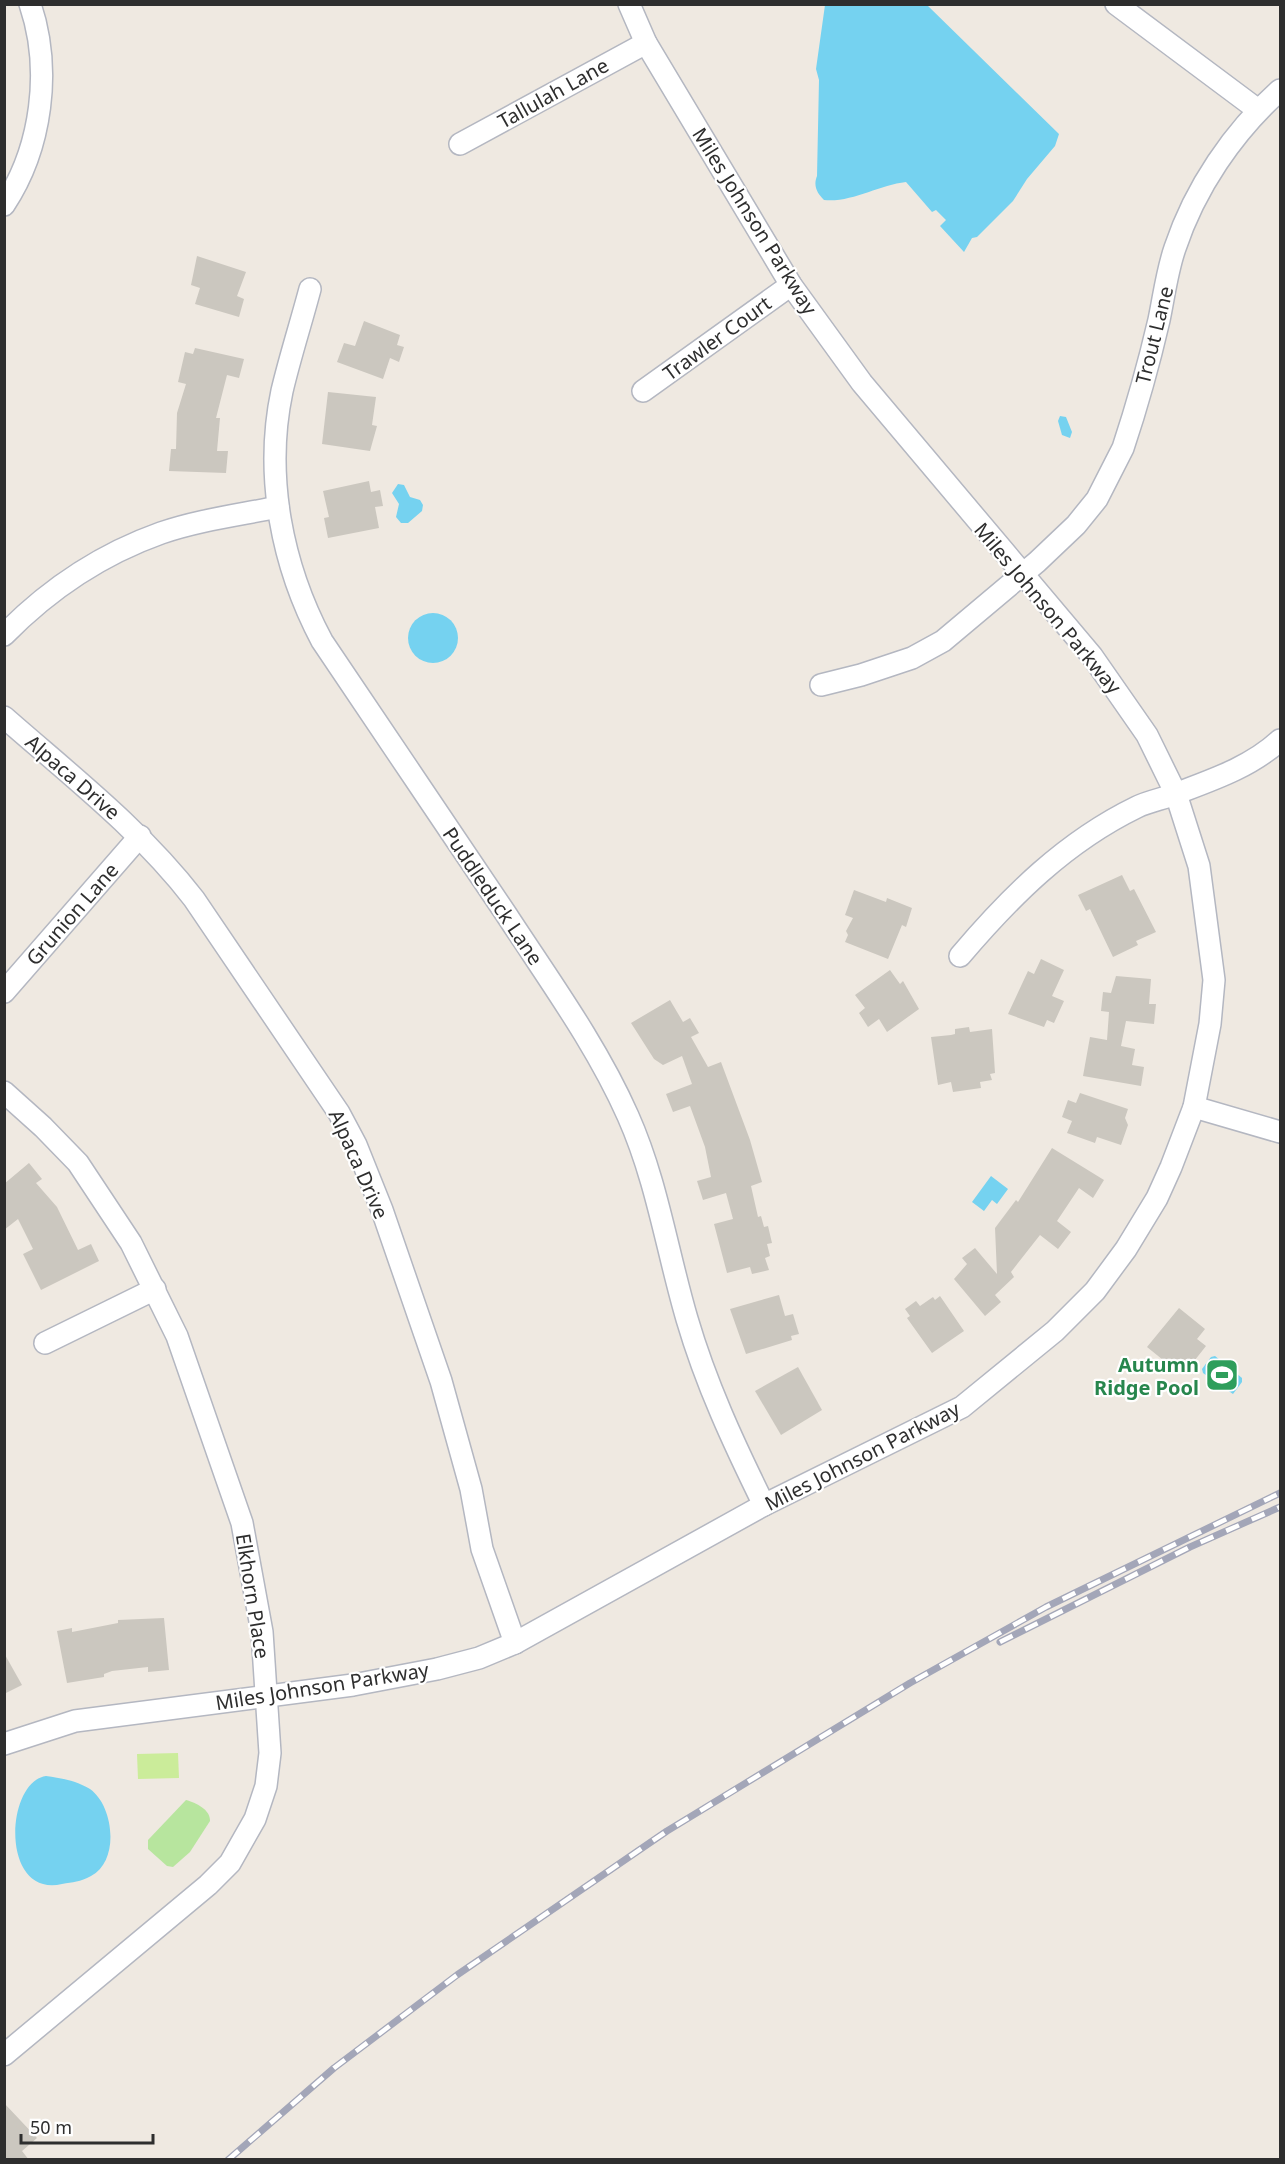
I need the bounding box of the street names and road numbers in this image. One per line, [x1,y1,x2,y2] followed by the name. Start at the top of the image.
[493,51,613,135] street label: Tallulah Lane
[686,122,824,320] street label: Miles Johnson Parkway
[1129,283,1179,387] street label: Trout Lane
[658,290,776,386] street label: Trawler Court
[968,517,1128,700] street label: Miles Johnson Parkway
[20,728,126,826] street label: Alpaca Drive
[437,822,549,970] street label: Puddleduck Lane
[20,857,124,971] street label: Grunion Lane
[323,1105,395,1223] street label: Alpaca Drive
[760,1395,965,1517] street label: Miles Johnson Parkway
[230,1531,276,1661] street label: Elkhorn Place
[213,1656,431,1716] street label: Miles Johnson Parkway

